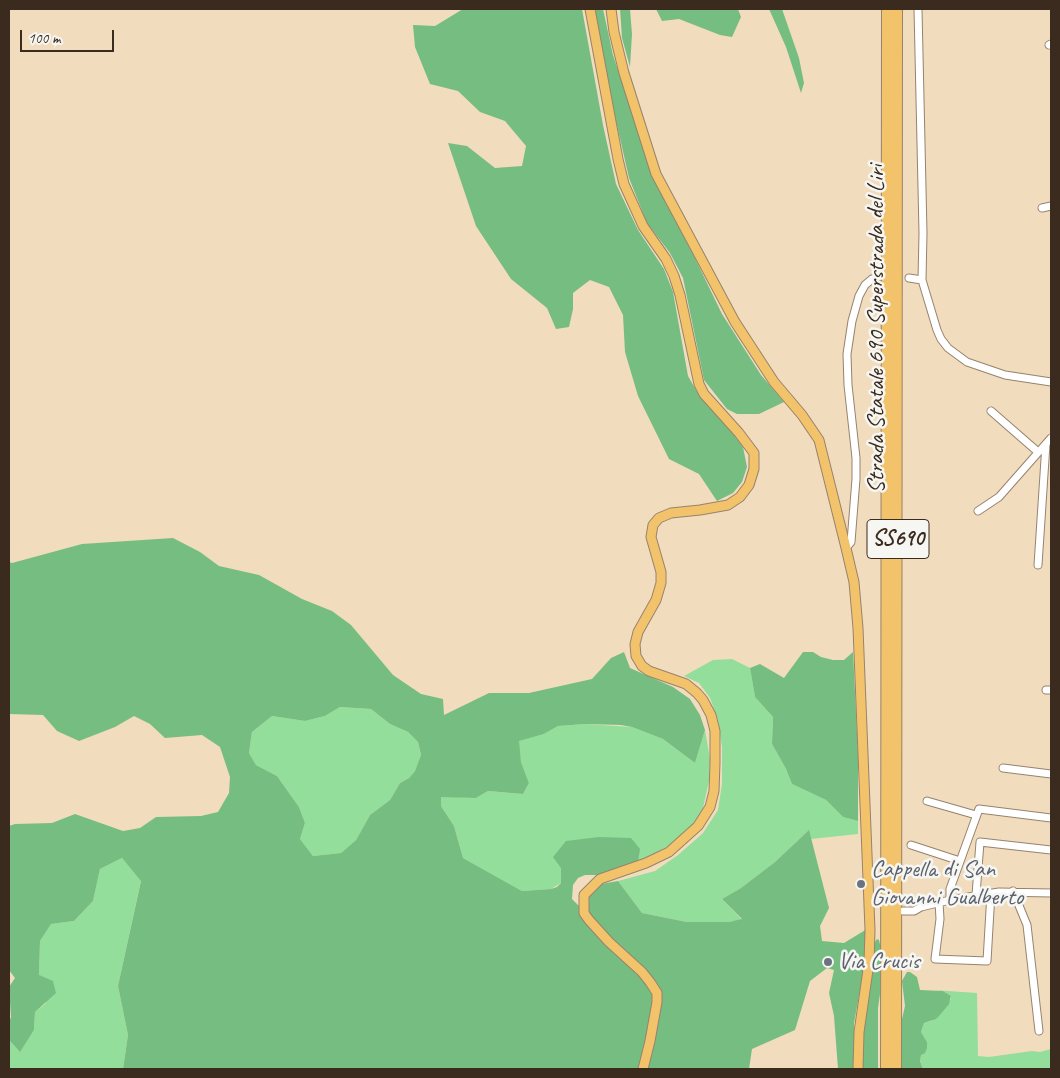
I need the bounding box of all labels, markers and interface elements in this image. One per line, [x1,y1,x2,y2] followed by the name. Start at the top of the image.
[22,20,116,52] scale bar
[28,29,60,48] text: 100 m
[863,164,891,494] street label: Strada Statale 690 Superstrada del Liri
[867,520,929,558] road number: SS690
[871,856,1023,912] place label: Cappella di San Giovanni Gualberto
[855,878,867,890] marker: Cappella di San Giovanni Gualberto
[838,948,920,976] place label: Via Crucis
[822,956,834,968] marker: Via Crucis

